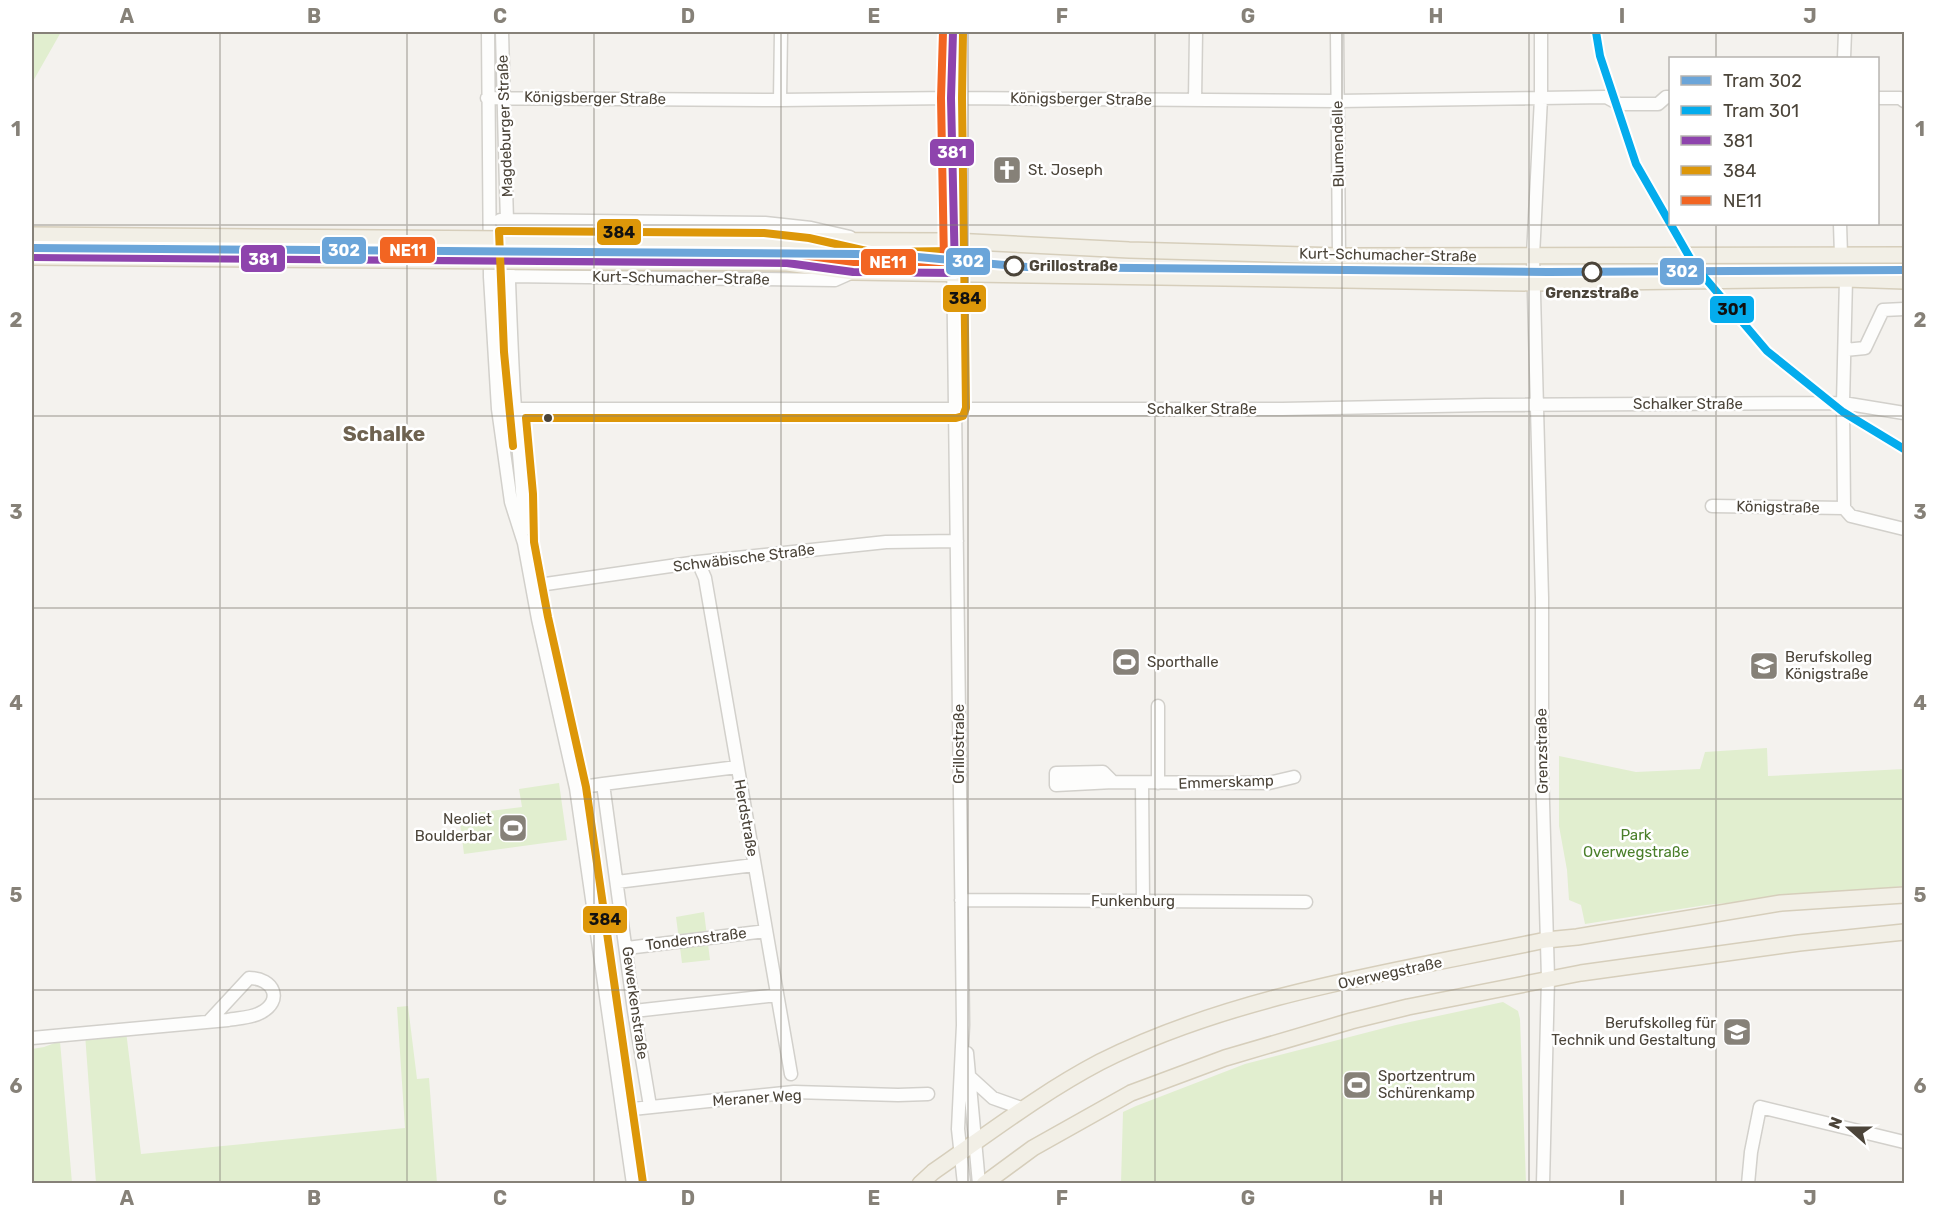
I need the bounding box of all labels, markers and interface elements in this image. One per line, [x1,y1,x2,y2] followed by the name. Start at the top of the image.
[120,4,135,28] text: A
[307,4,321,28] text: B
[493,4,507,28] text: C
[681,4,695,28] text: D
[868,4,880,28] text: E
[1056,4,1068,28] text: F
[1241,4,1255,28] text: G
[1429,4,1443,28] text: H
[1619,4,1625,28] text: I
[1803,4,1817,28] text: J
[494,54,516,198] street label: Magdeburger Straße
[1669,57,1879,225] legend
[1723,70,1802,92] text: Tram 302
[524,88,666,108] street label: Königsberger Straße
[1010,89,1152,109] street label: Königsberger Straße
[1723,100,1799,122] text: Tram 301
[1328,101,1348,187] street label: Blumendelle
[11,117,21,141] text: 1
[1915,117,1925,141] text: 1
[1723,130,1753,152] text: 381
[929,138,975,167] line badge: 381
[937,143,967,162] text: 381
[991,154,1023,186] church icon: St. Joseph
[1723,160,1756,182] text: 384
[1028,161,1103,179] place label: St. Joseph
[1723,190,1762,212] text: NE11
[596,218,642,246] line badge: 384
[603,223,635,242] text: 384
[321,236,367,265] line badge: 302
[379,236,436,264] line badge: NE11
[328,241,360,260] text: 302
[389,241,427,260] text: NE11
[240,244,286,273] line badge: 381
[1299,244,1477,266] street label: Kurt-Schumacher-Straße
[945,247,991,276] line badge: 302
[860,248,917,276] line badge: NE11
[248,250,278,269] text: 381
[952,252,984,271] text: 302
[869,253,907,272] text: NE11
[1004,256,1024,276] marker: Grillostraße
[1029,257,1118,275] place label: Grillostraße
[1659,257,1705,286] line badge: 302
[1582,262,1602,282] marker: Grenzstraße
[1666,262,1698,281] text: 302
[592,267,770,289] street label: Kurt-Schumacher-Straße
[942,284,987,313] line badge: 384
[1545,284,1639,302] place label: Grenzstraße
[949,289,981,308] text: 384
[1709,295,1755,324] line badge: 301
[1717,300,1747,319] text: 301
[10,308,23,332] text: 2
[1914,308,1927,332] text: 2
[1633,395,1743,413] street label: Schalker Straße
[1147,400,1257,418] street label: Schalker Straße
[542,412,554,424] unlabelled marker
[343,421,425,446] district label: Schalke
[1736,497,1820,517] street label: Königstraße
[9,500,23,524] text: 3
[1913,500,1927,524] text: 3
[672,540,816,576] street label: Schwäbische Straße
[1110,646,1142,678] sports icon: Sporthalle
[1785,648,1872,683] place label: Berufskolleg Königstraße
[1748,650,1780,682] school or university icon: Berufskolleg Königstraße
[1147,653,1219,671] place label: Sporthalle
[9,691,23,715] text: 4
[1913,691,1927,715] text: 4
[950,704,968,784] street label: Grillostraße
[1532,708,1552,794] street label: Grenzstraße
[1178,771,1274,793] street label: Emmerskamp
[730,778,762,858] street label: Herdstraße
[415,810,492,845] place label: Neoliet Boulderbar
[497,812,529,844] sports icon: Neoliet Boulderbar
[1583,826,1689,861] park label: Park Overwegstraße
[10,883,23,907] text: 5
[1914,883,1927,907] text: 5
[1091,892,1175,910] street label: Funkenburg
[582,905,628,934] line badge: 384
[589,910,621,929] text: 384
[644,924,748,954] street label: Tondernstraße
[618,945,652,1061] street label: Gewerkenstraße
[1336,953,1444,993] street label: Overwegstraße
[1551,1014,1716,1049] place label: Berufskolleg für Technik und Gestaltung
[1721,1016,1753,1048] school or university icon: Berufskolleg für Technik und Gestaltung
[1378,1067,1475,1102] place label: Sportzentrum Schürenkamp
[1341,1069,1373,1101] sports icon: Sportzentrum Schürenkamp
[9,1074,23,1098] text: 6
[1913,1074,1927,1098] text: 6
[712,1086,802,1110] street label: Meraner Weg
[1819,1098,1879,1158] north arrow
[1825,1114,1846,1132] text: N
[120,1186,135,1210] text: A
[307,1186,321,1210] text: B
[493,1186,507,1210] text: C
[681,1186,695,1210] text: D
[868,1186,880,1210] text: E
[1056,1186,1068,1210] text: F
[1241,1186,1255,1210] text: G
[1429,1186,1443,1210] text: H
[1619,1186,1625,1210] text: I
[1803,1186,1817,1210] text: J

